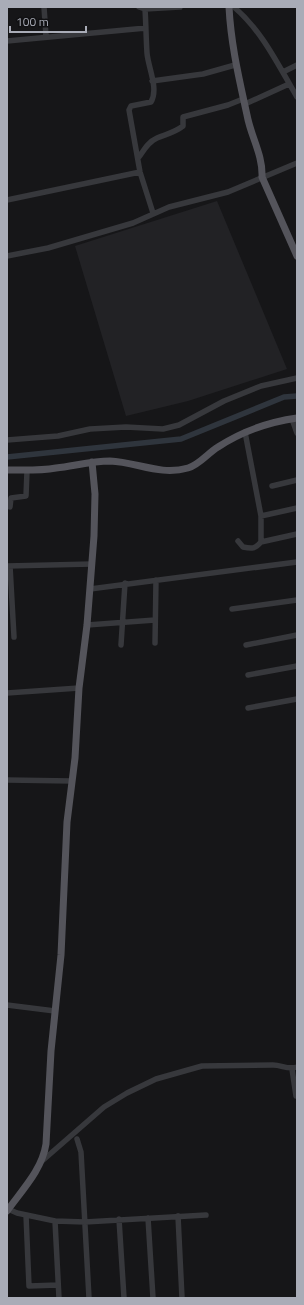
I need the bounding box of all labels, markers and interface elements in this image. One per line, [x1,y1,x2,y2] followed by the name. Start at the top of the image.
[10,8,86,34] scale bar
[16,12,49,31] text: 100 m

